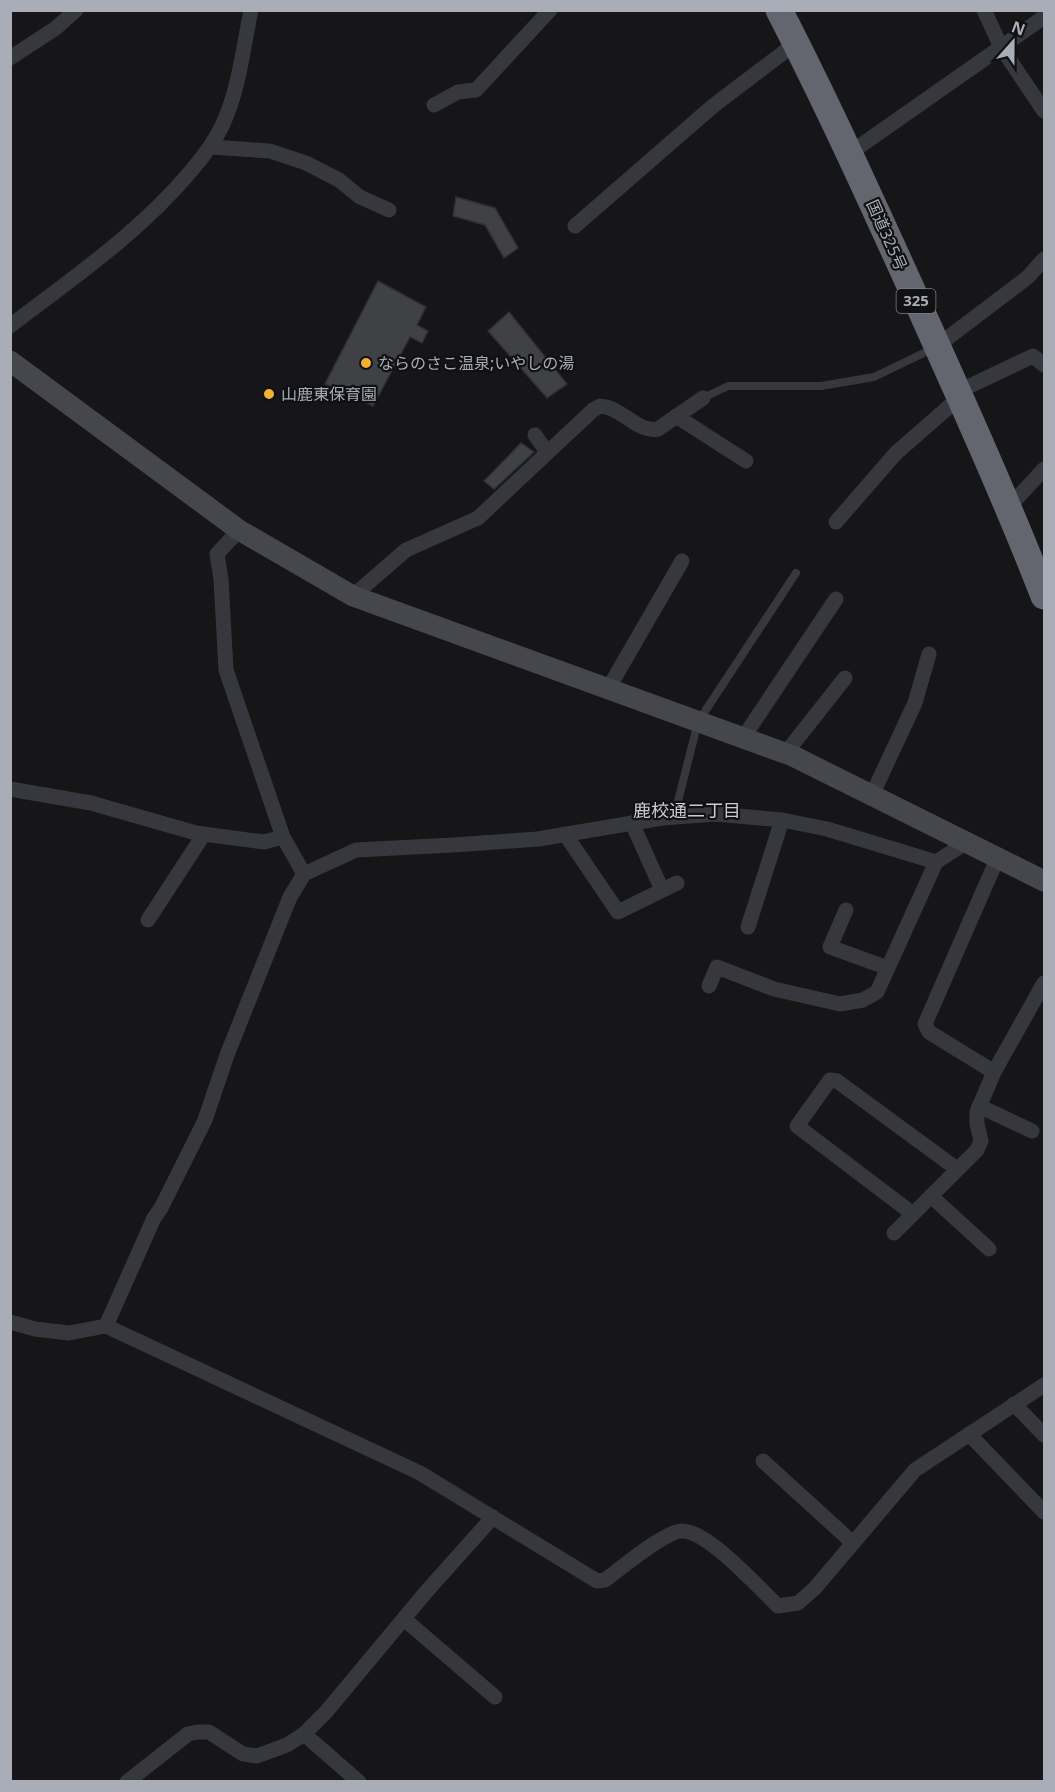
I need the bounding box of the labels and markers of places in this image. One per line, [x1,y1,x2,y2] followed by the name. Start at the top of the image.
[378,352,574,374] place label: ならのさこ温泉;いやしの湯
[359,356,373,370] marker: ならのさこ温泉;いやしの湯
[281,383,377,405] place label: 山鹿東保育園
[262,387,276,401] marker: 山鹿東保育園

